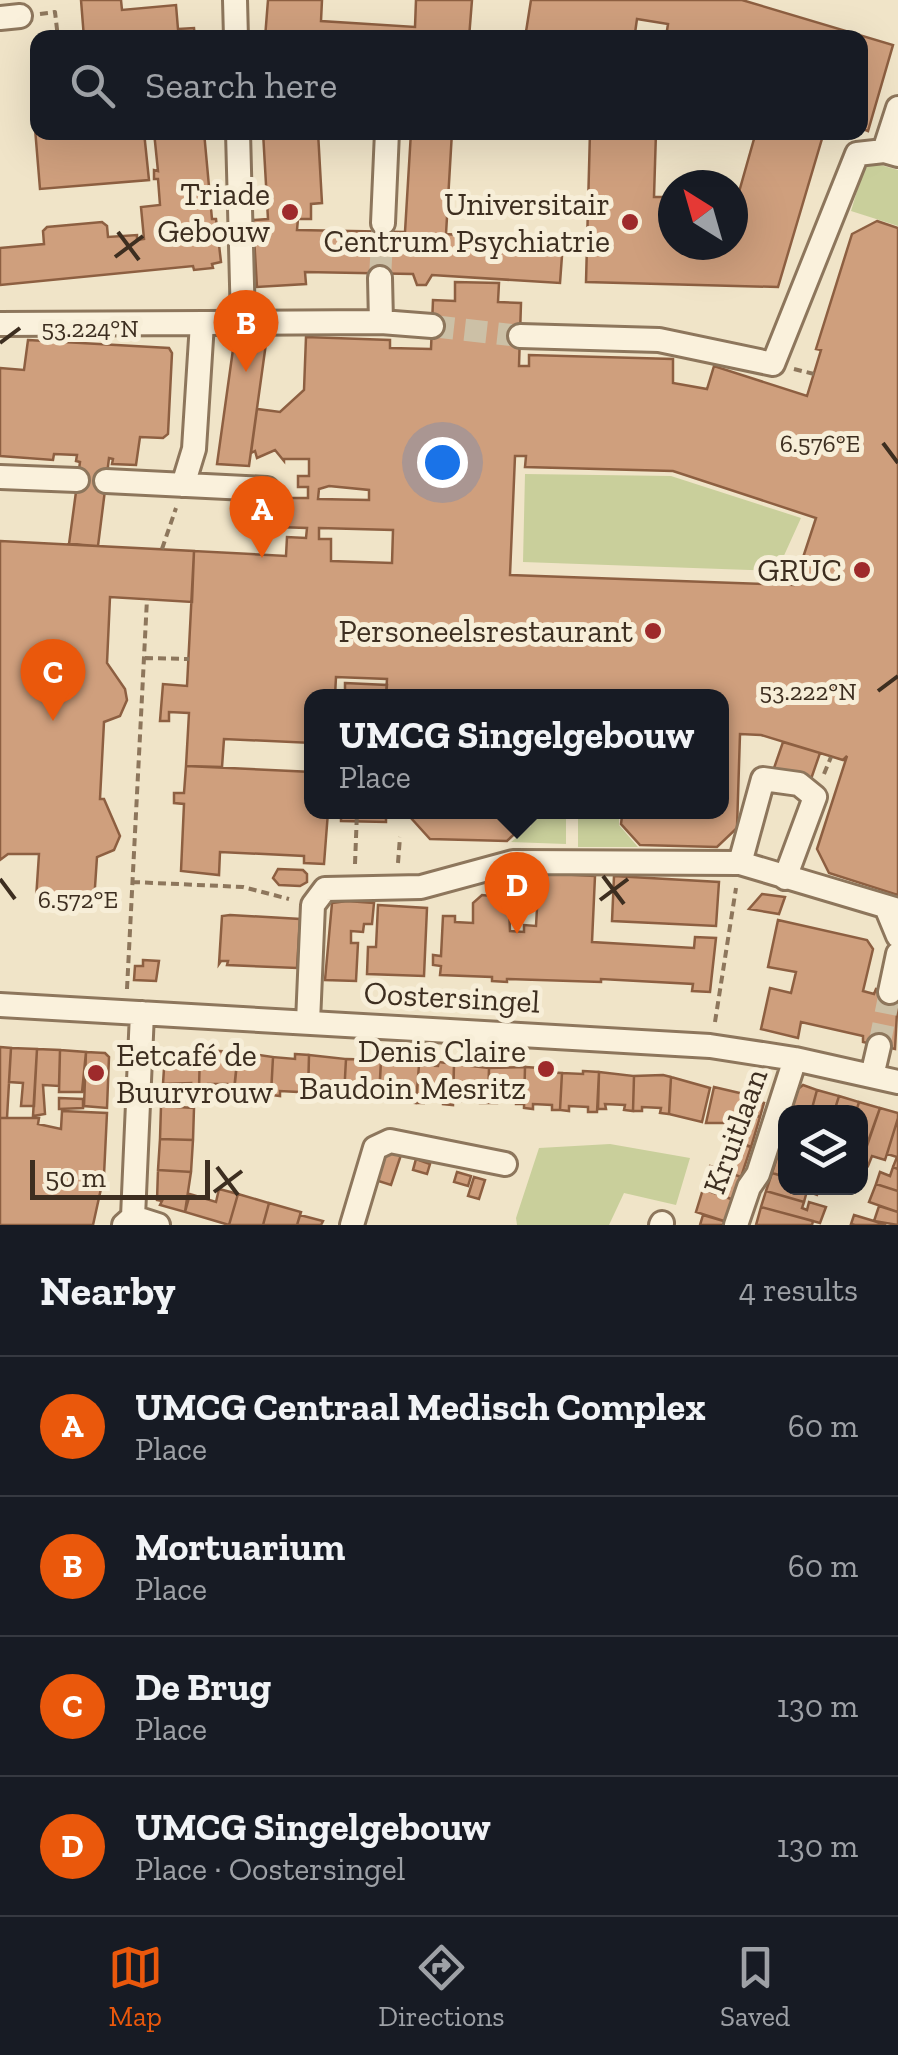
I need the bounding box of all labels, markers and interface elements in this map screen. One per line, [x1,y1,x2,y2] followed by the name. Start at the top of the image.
[30,30,868,140] search box
[65,58,120,113] icon: search
[145,62,337,108] text: Search here
[658,170,748,260] north arrow
[157,175,270,250] place label: Triade Gebouw
[323,185,610,260] place label: Universitair Centrum Psychiatrie
[279,201,301,223] marker: Triade Gebouw
[619,211,641,233] marker: Universitair Centrum Psychiatrie
[214,290,278,372] pin: B
[41,313,139,343] text: 53.224°N
[780,428,860,458] text: 6.576°E
[417,437,468,488] your location
[230,476,294,558] pin: A
[757,551,842,589] place label: GRUC
[851,559,873,581] marker: GRUC
[339,612,633,650] place label: Personeelsrestaurant
[642,620,664,642] marker: Personeelsrestaurant
[20,638,86,721] pin: C
[759,676,857,706] text: 53.222°N
[304,689,729,819] popup
[339,712,694,758] text: UMCG Singelgebouw
[339,758,411,796] text: Place
[484,852,550,934] pin: D
[38,884,118,914] text: 6.572°E
[363,973,541,1021] street label: Oostersingel
[299,1032,526,1107] place label: Denis Claire Baudoin Mesritz
[116,1036,273,1111] place label: Eetcafé de Buurvrouw
[535,1058,557,1080] marker: Denis Claire Baudoin Mesritz
[85,1062,107,1084] marker: Eetcafé de Buurvrouw
[695,1063,775,1199] street label: Kruitlaan
[778,1105,868,1195] map controls
[778,1105,868,1195] button: layers
[30,1155,210,1200] scale bar
[45,1161,106,1194] text: 50 m
[40,1265,176,1316] text: Nearby
[739,1271,858,1309] text: 4 results
[135,1384,706,1430] text: UMCG Centraal Medisch Complex
[62,1407,83,1445] text: A
[788,1407,858,1445] text: 60 m
[135,1430,207,1468] text: Place
[135,1524,345,1570] text: Mortuarium
[63,1547,82,1585] text: B
[788,1547,858,1585] text: 60 m
[135,1570,207,1608] text: Place
[135,1664,271,1710] text: De Brug
[62,1687,83,1725] text: C
[777,1687,858,1725] text: 130 m
[135,1710,207,1748] text: Place
[135,1804,491,1850] text: UMCG Singelgebouw
[61,1827,84,1865] text: D
[777,1827,858,1865] text: 130 m
[135,1850,405,1888] text: Place · Oostersingel
[108,1940,163,2033] tab: Map
[378,1940,505,2033] tab: Directions
[720,1940,790,2033] tab: Saved

